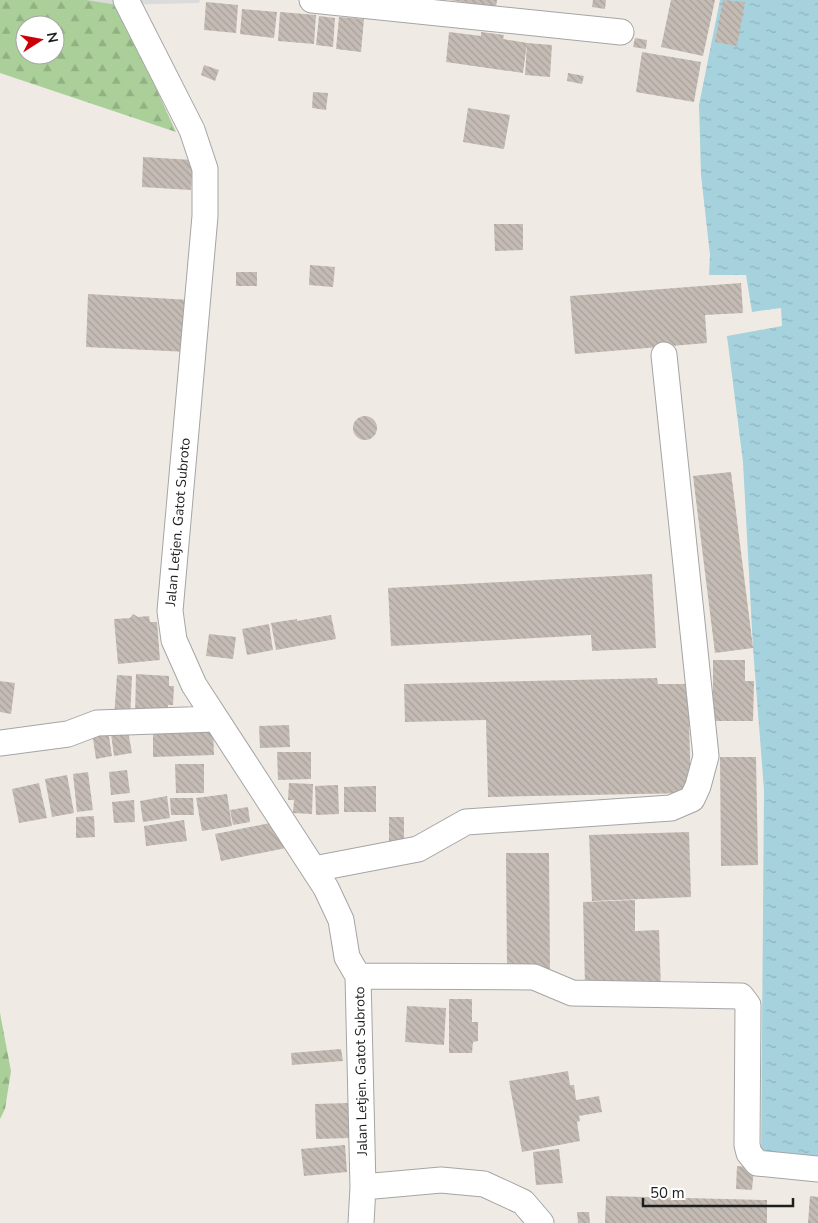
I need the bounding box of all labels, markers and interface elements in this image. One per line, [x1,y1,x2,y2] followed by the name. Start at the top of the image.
[15,15,65,65] north arrow
[42,31,63,45] text: N
[161,437,195,608] street label: Jalan Letjen. Gatot Subroto
[350,986,372,1157] street label: Jalan Letjen. Gatot Subroto
[643,1176,793,1208] scale bar
[650,1183,685,1203] text: 50 m

